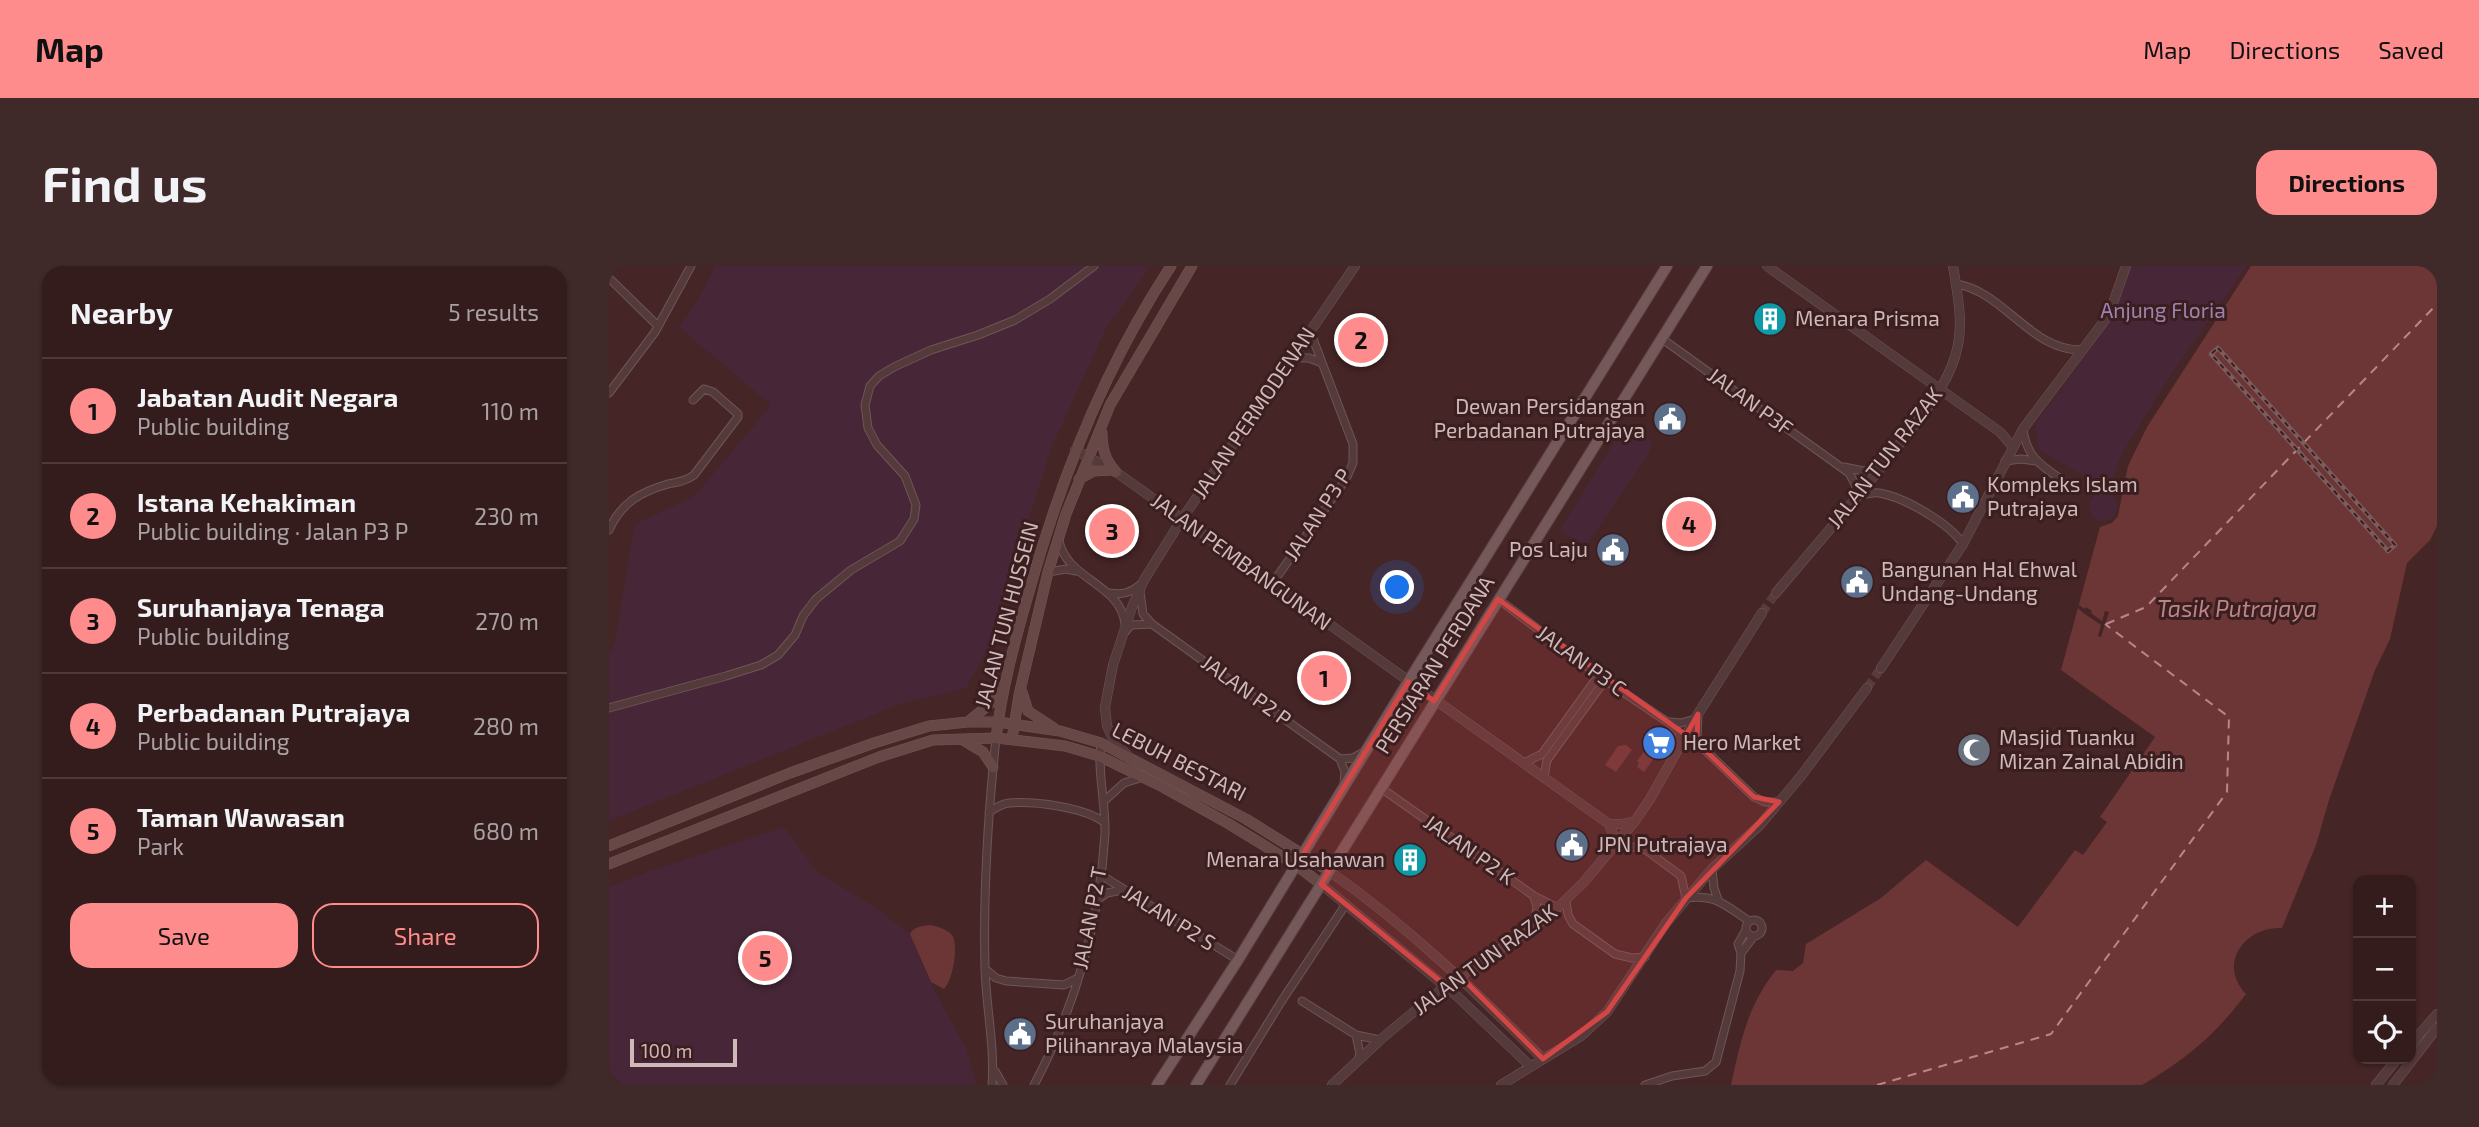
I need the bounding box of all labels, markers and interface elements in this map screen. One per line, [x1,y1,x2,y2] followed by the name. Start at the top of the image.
[35,29,104,69] text: Map
[2143,35,2191,64] text: Map
[2229,35,2340,64] text: Directions
[2378,35,2444,64] text: Saved
[2256,150,2437,215] button: Directions
[42,153,207,212] text: Find us
[70,294,173,330] text: Nearby
[2100,297,2226,323] park label: Anjung Floria
[448,298,539,326] text: 5 results
[1751,300,1789,338] building icon: Menara Prisma
[1795,305,1940,330] place label: Menara Prisma
[1338,314,1384,366] pin: 2
[1186,322,1319,503] street label: JALAN PERMODENAN
[1704,362,1798,440] street label: JALAN P3F
[137,381,398,412] text: Jabatan Audit Negara
[1821,381,1947,533] street label: JALAN TUN RAZAK
[1434,393,1645,443] place label: Dewan Persidangan Perbadanan Putrajaya
[88,397,98,425] text: 1
[482,397,539,425] text: 110 m
[1651,400,1689,438] public building icon: Dewan Persidangan Perbadanan Putrajaya
[137,412,290,440] text: Public building
[1278,463,1356,565] street label: JALAN P3 P
[1987,471,2138,521] place label: Kompleks Islam Putrajaya
[1944,478,1982,516] public building icon: Kompleks Islam Putrajaya
[137,486,356,517] text: Istana Kehakiman
[1147,487,1337,635] street label: JALAN PEMBANGUNAN
[1666,498,1712,550] pin: 4
[86,502,100,530] text: 2
[474,502,539,530] text: 230 m
[1089,505,1135,557] pin: 3
[137,517,408,545] text: Public building · Jalan P3 P
[969,518,1043,711] street label: JALAN TUN HUSSEIN
[1594,531,1632,569] public building icon: Pos Laju
[1509,536,1588,562] place label: Pos Laju
[1881,556,2078,605] place label: Bangunan Hal Ehwal Undang-Undang
[1838,563,1876,601] public building icon: Bangunan Hal Ehwal Undang-Undang
[1380,570,1414,604] your location
[1369,571,1499,758] street label: PERSIARAN PERDANA
[137,591,385,622] text: Suruhanjaya Tenaga
[2157,594,2317,622] water label: Tasik Putrajaya
[86,607,100,635] text: 3
[475,607,539,635] text: 270 m
[1532,619,1631,701] street label: JALAN P3 C
[137,622,290,650] text: Public building
[1197,649,1297,731] street label: JALAN P2 P
[1301,652,1347,704] pin: 1
[137,696,410,727] text: Perbadanan Putrajaya
[86,712,100,740] text: 4
[473,712,539,740] text: 280 m
[1108,716,1251,805] street label: LEBUH BESTARI
[1640,724,1678,762] supermarket icon: Hero Market
[1999,724,2184,773] place label: Masjid Tuanku Mizan Zainal Abidin
[137,727,290,755] text: Public building
[1683,729,1801,754] place label: Hero Market
[1955,731,1993,769] mosque icon: Masjid Tuanku Mizan Zainal Abidin
[137,801,345,832] text: Taman Wawasan
[1420,808,1520,889] street label: JALAN P2 K
[87,817,99,845] text: 5
[473,817,539,845] text: 680 m
[1553,826,1591,864] public building icon: JPN Putrajaya
[1597,831,1728,857] place label: JPN Putrajaya
[137,832,184,860] text: Park
[1391,841,1429,879] building icon: Menara Usahawan
[1206,846,1385,871] place label: Menara Usahawan
[1066,864,1111,971] street label: JALAN P2 T
[2353,875,2416,1064] map controls
[2353,875,2416,938] button: +
[1119,879,1221,955] street label: JALAN P2 S
[1407,898,1562,1019] street label: JALAN TUN RAZAK
[70,903,298,968] button: Save
[312,903,539,968] button: Share
[742,932,788,984] pin: 5
[2353,938,2416,1001] button: −
[2353,1001,2416,1064] button: locate
[1045,1008,1243,1057] place label: Suruhanjaya Pilihanraya Malaysia
[1001,1015,1039,1053] public building icon: Suruhanjaya Pilihanraya Malaysia
[630,1036,737,1068] scale bar
[641,1039,692,1062] text: 100 m

